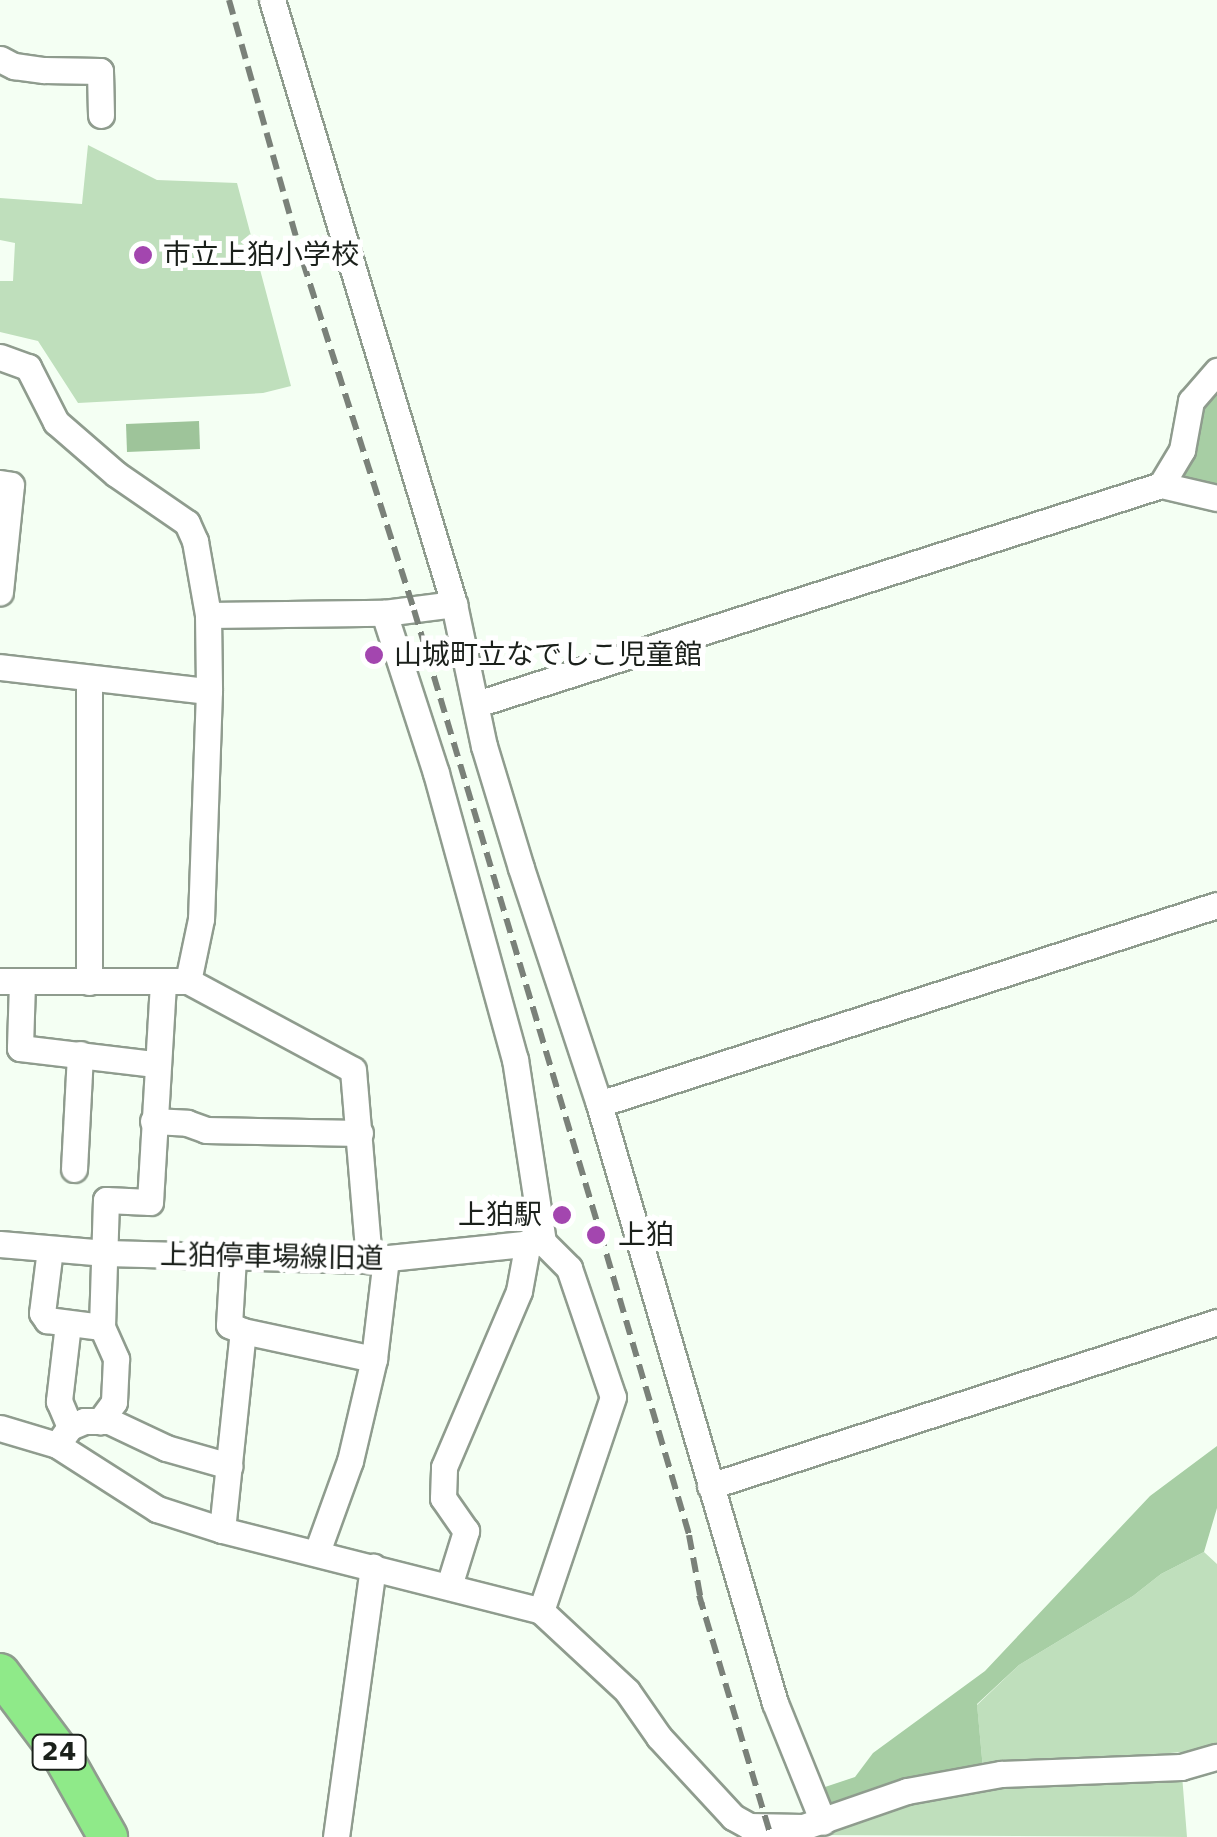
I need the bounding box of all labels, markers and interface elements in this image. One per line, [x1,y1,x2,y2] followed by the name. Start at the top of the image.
[163,238,359,272] place label: 市立上狛小学校
[132,244,154,266] marker: 市立上狛小学校
[394,638,702,672] place label: 山城町立なでしこ児童館
[363,644,385,666] marker: 山城町立なでしこ児童館
[458,1198,542,1232] place label: 上狛駅
[551,1204,573,1226] marker: 上狛駅
[618,1218,674,1252] place label: 上狛
[583,1222,609,1248] marker: 上狛
[160,1238,384,1276] street label: 上狛停車場線旧道
[32,1732,86,1772] road number: 24

